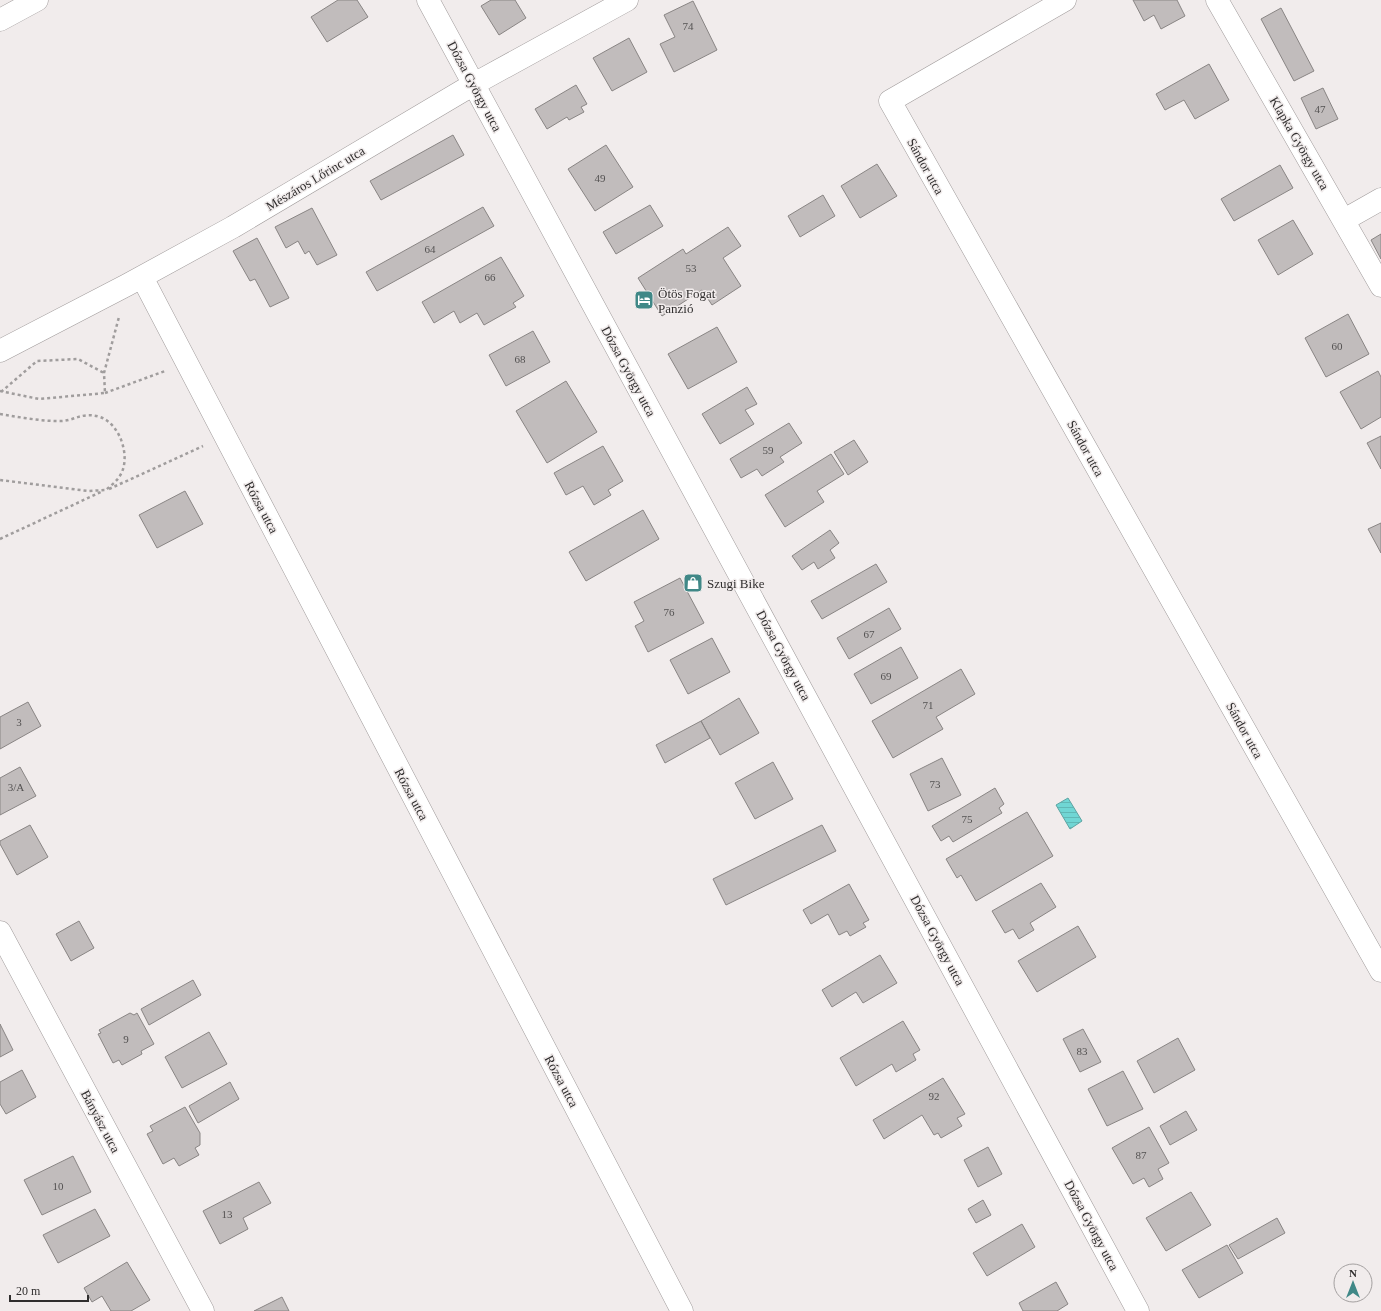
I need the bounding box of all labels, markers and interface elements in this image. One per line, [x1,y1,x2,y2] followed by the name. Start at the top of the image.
[683,20,694,32] house number: 74
[444,39,505,134] street label: Dózsa György utca
[1267,94,1332,193] street label: Klapka György utca
[1315,103,1326,115] house number: 47
[904,136,947,197] street label: Sándor utca
[263,143,368,214] street label: Mészáros Lőrinc utca
[595,172,606,184] house number: 49
[425,243,436,255] house number: 64
[686,262,697,274] house number: 53
[485,271,496,283] house number: 66
[658,286,716,316] place label: Ötös Fogat Panzió
[633,289,655,311] hotel icon: Ötös Fogat Panzió
[598,324,659,419] street label: Dózsa György utca
[1332,340,1343,352] house number: 60
[515,353,526,365] house number: 68
[1064,418,1107,479] street label: Sándor utca
[763,444,774,456] house number: 59
[242,479,282,536] street label: Rózsa utca
[682,572,704,594] shop icon: Szugi Bike
[707,576,765,591] place label: Szugi Bike
[664,606,675,618] house number: 76
[753,608,814,703] street label: Dózsa György utca
[864,628,875,640] house number: 67
[881,670,892,682] house number: 69
[923,699,934,711] house number: 71
[1223,700,1266,761] street label: Sándor utca
[16,716,22,728] house number: 3
[392,766,432,823] street label: Rózsa utca
[930,778,941,790] house number: 73
[8,781,24,793] house number: 3/A
[962,813,973,825] house number: 75
[907,893,968,988] street label: Dózsa György utca
[123,1033,129,1045] house number: 9
[1077,1045,1088,1057] house number: 83
[542,1053,582,1110] street label: Rózsa utca
[78,1087,123,1155] street label: Bányász utca
[929,1090,940,1102] house number: 92
[1136,1149,1147,1161] house number: 87
[1061,1178,1122,1273] street label: Dózsa György utca
[53,1180,64,1192] house number: 10
[222,1208,233,1220] house number: 13
[1333,1263,1373,1303] north arrow
[1349,1267,1357,1279] text: N
[10,1277,88,1303] scale bar
[16,1284,41,1298] text: 20 m

